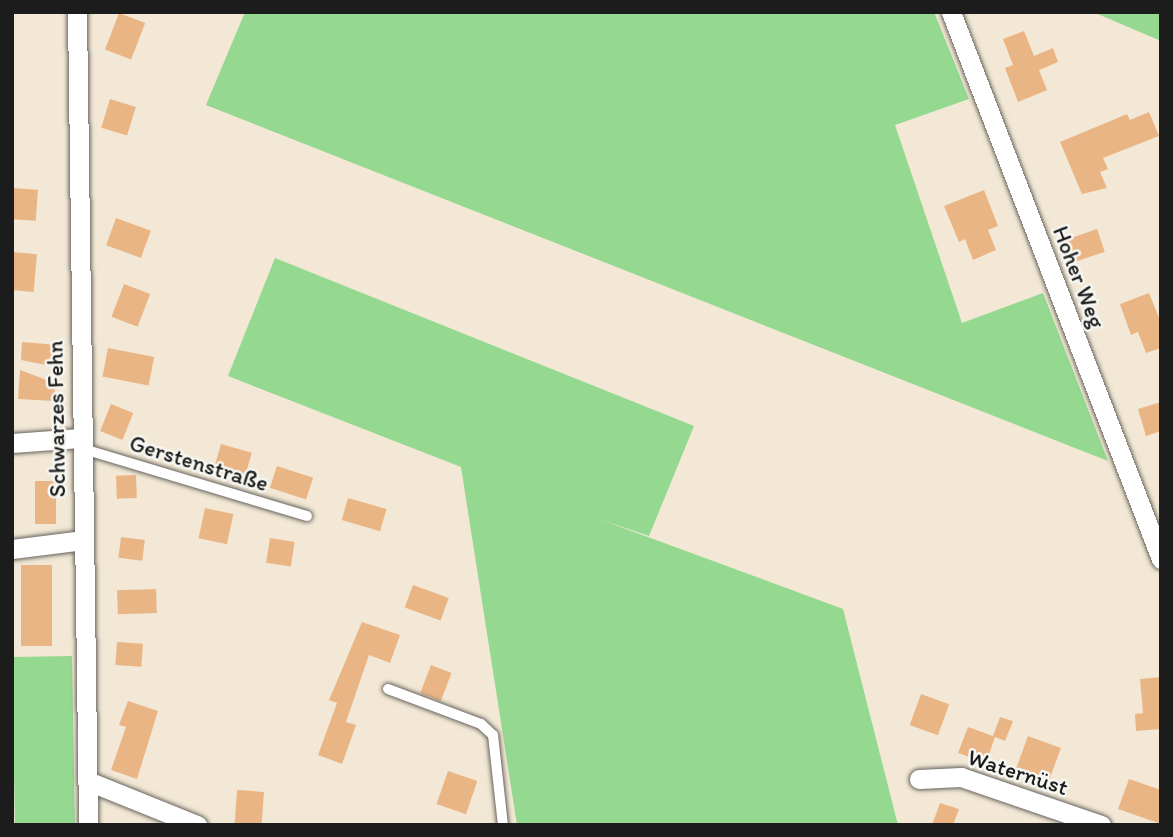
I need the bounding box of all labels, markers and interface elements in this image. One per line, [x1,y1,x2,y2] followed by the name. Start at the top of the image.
[1047,222,1111,332] street label: Hoher Weg
[41,341,71,497] street label: Schwarzes Fehn
[126,429,272,497] street label: Gerstenstraße
[964,743,1072,801] street label: Waternüst

